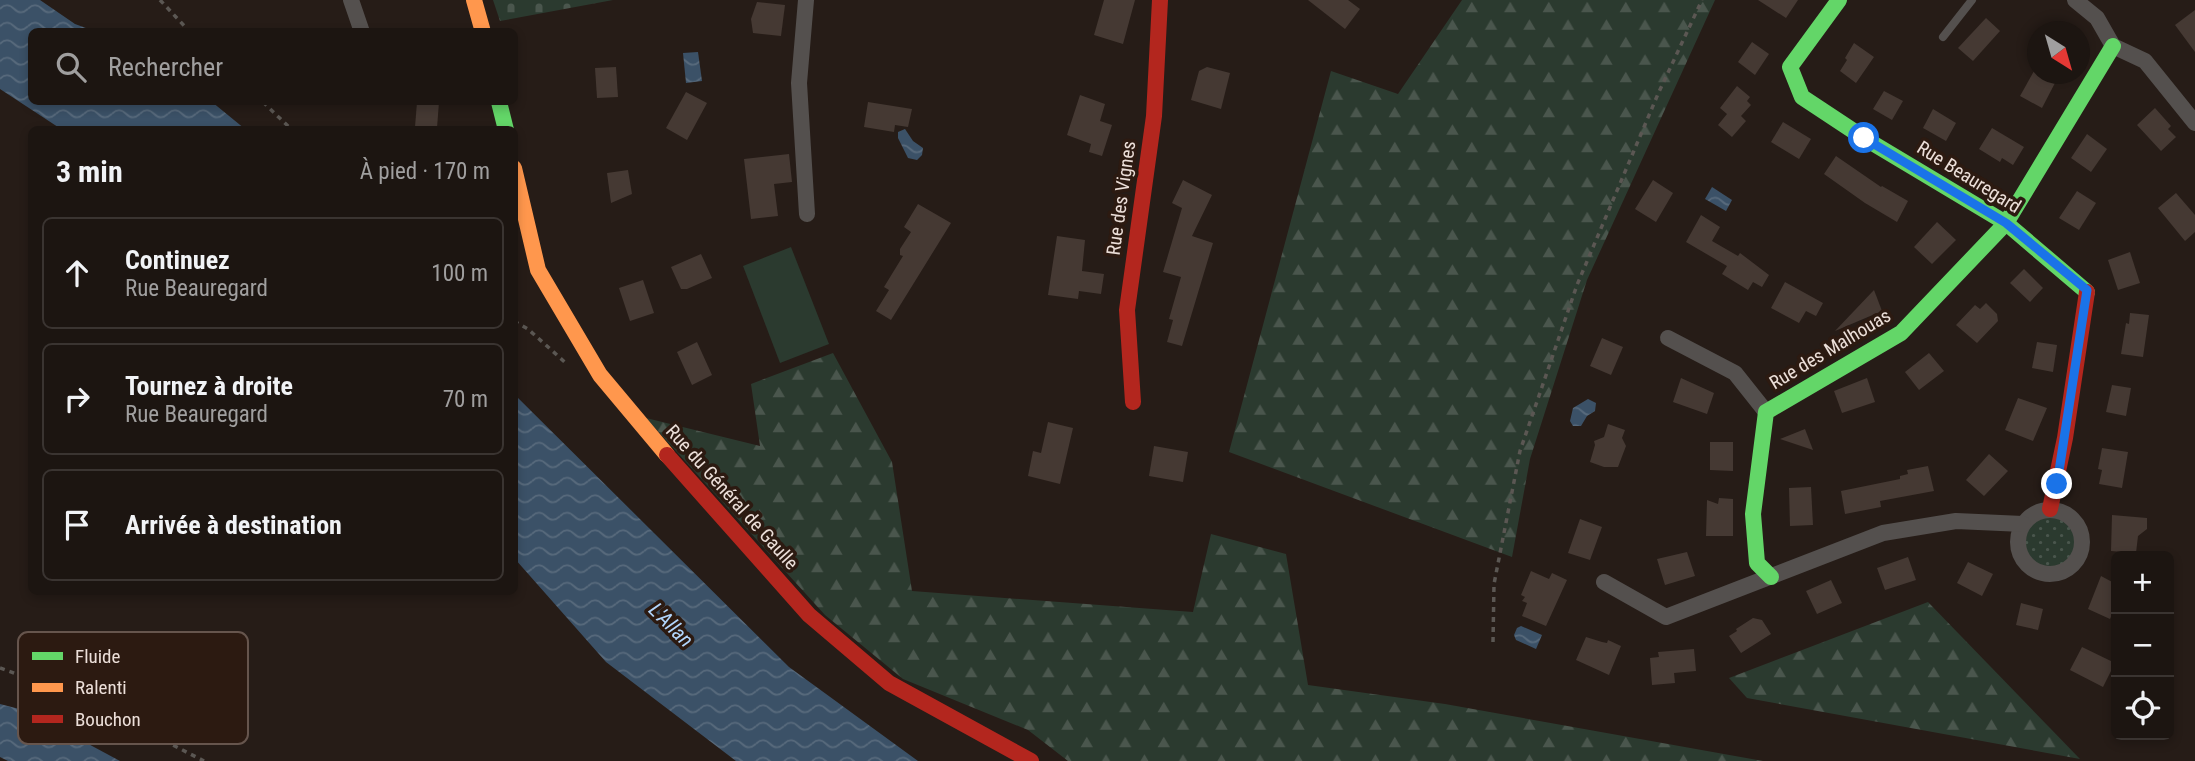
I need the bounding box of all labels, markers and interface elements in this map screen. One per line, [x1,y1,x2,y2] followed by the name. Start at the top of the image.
[2027,21,2090,84] north arrow
[28,28,518,105] search box
[52,48,90,86] icon: search
[108,52,223,82] text: Rechercher
[1848,122,1879,153] route start
[1913,136,2025,218] street label: Rue Beauregard
[1102,139,1140,257] street label: Rue des Vignes
[56,154,123,189] text: 3 min
[360,158,490,185] text: À pied · 170 m
[125,245,230,275] text: Continuez
[58,254,96,292] icon: ahead
[431,260,488,287] text: 100 m
[125,275,268,302] text: Rue Beauregard
[1765,304,1895,394] street label: Rue des Malhouas
[125,371,293,401] text: Tournez à droite
[58,380,96,418] icon: right
[443,386,488,413] text: 70 m
[125,401,268,428] text: Rue Beauregard
[661,420,803,574] street label: Rue du Général de Gaulle
[2041,468,2072,499] route end
[58,506,96,544] icon: arrive
[125,510,342,540] text: Arrivée à destination
[2111,551,2174,740] map controls
[2111,551,2174,614] button: +
[644,598,698,652] water label: L'Allan
[2111,614,2174,677] button: −
[18,632,248,744] legend
[75,645,120,668] text: Fluide
[75,676,127,699] text: Ralenti
[2111,677,2174,740] button: locate
[75,708,141,731] text: Bouchon

